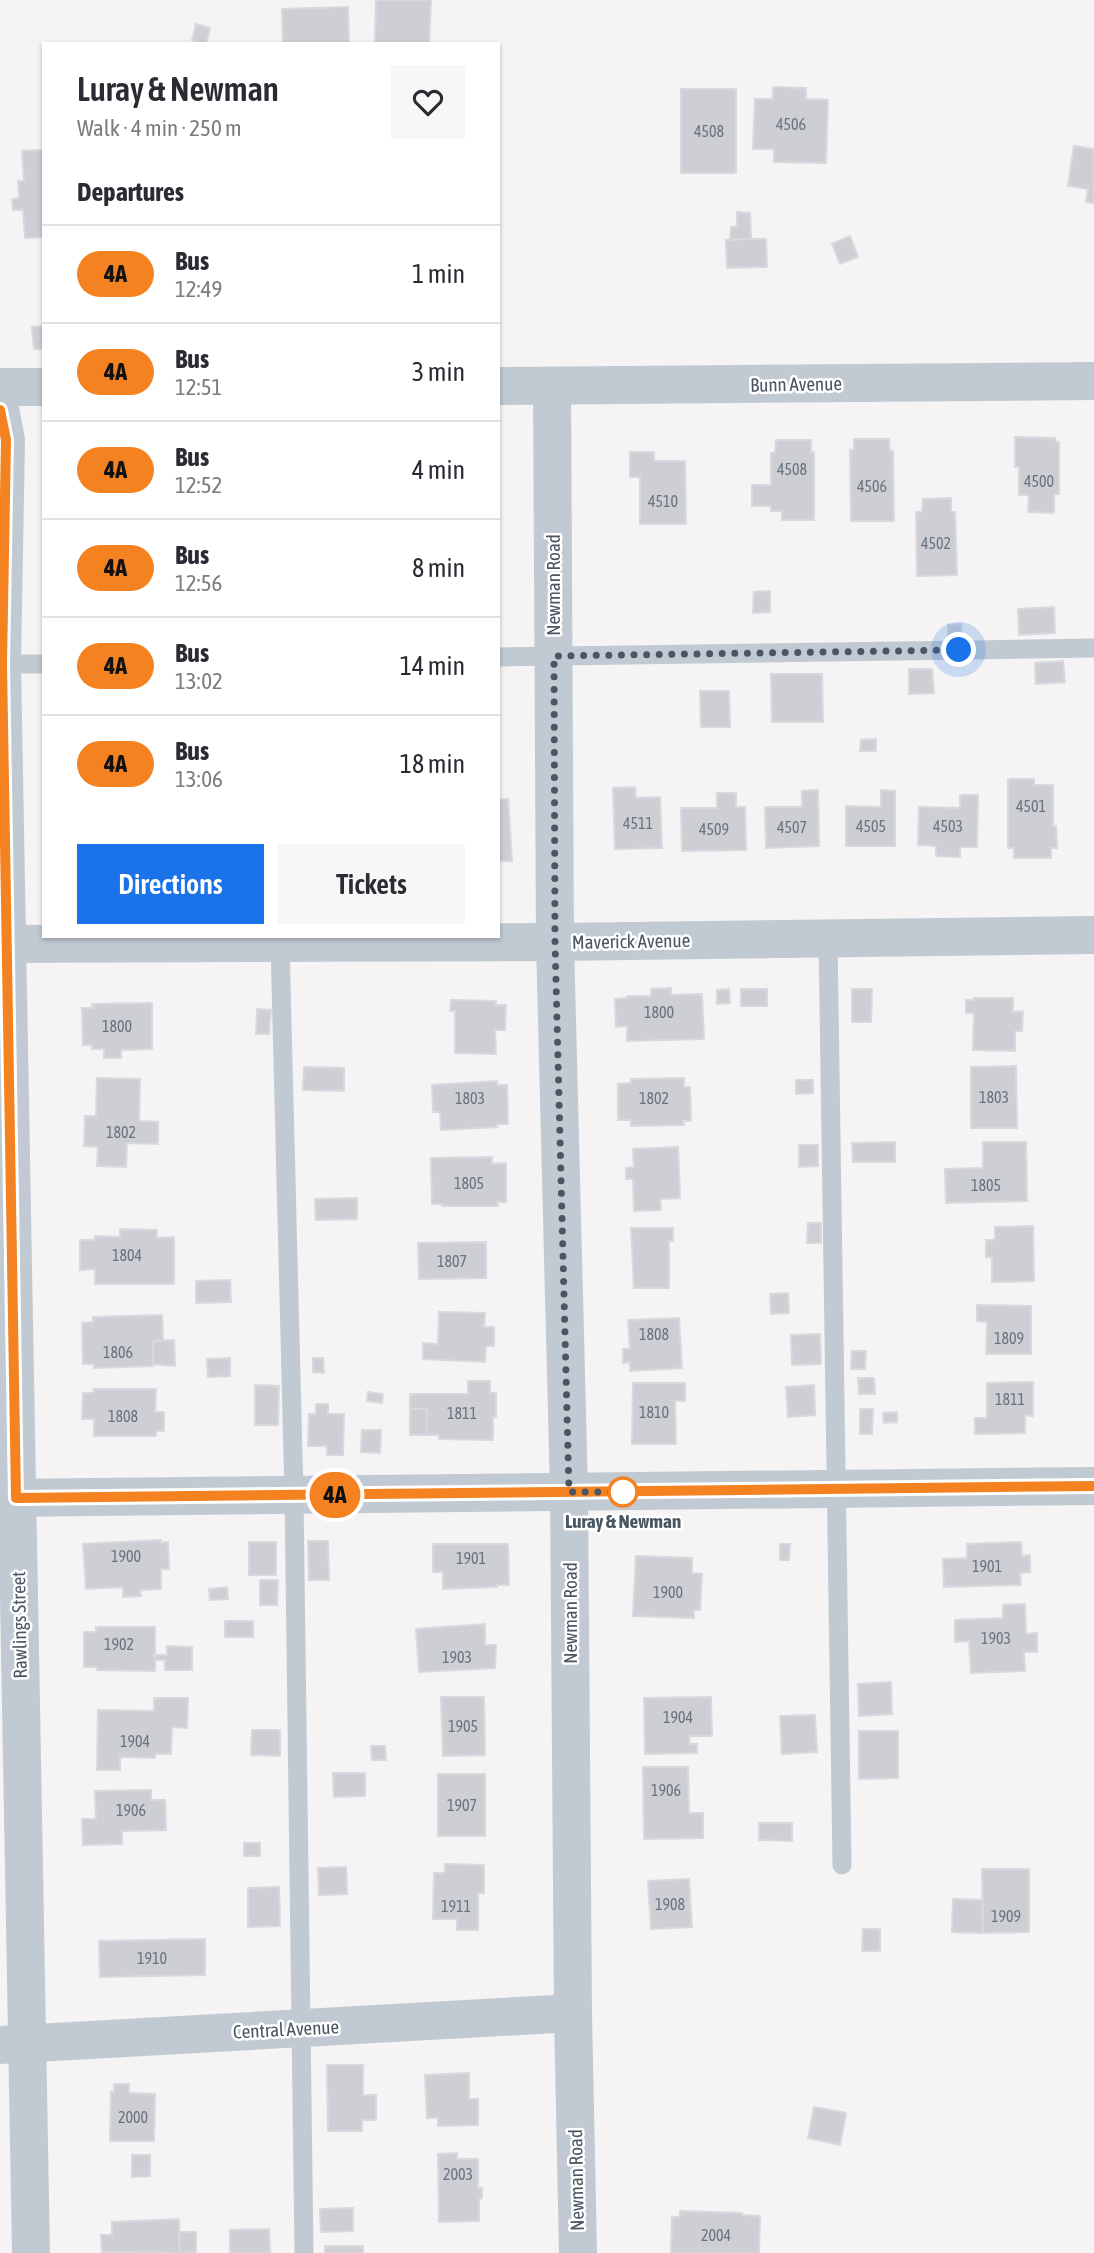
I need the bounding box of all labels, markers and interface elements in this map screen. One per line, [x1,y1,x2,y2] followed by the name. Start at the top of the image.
[391,65,465,139] button: heart
[77,70,279,108] text: Luray & Newman
[77,115,241,141] text: Walk · 4 min · 250 m
[776,115,806,133] house number: 4506
[694,122,724,140] house number: 4508
[77,177,184,207] text: Departures
[175,246,209,276] text: Bus
[412,259,465,289] text: 1 min
[104,260,127,287] text: 4A
[175,276,222,302] text: 12:49
[175,344,209,374] text: Bus
[412,357,465,387] text: 3 min
[104,358,127,385] text: 4A
[750,372,842,396] street label: Bunn Avenue
[175,374,222,400] text: 12:51
[175,442,209,472] text: Bus
[412,455,465,485] text: 4 min
[104,456,127,483] text: 4A
[777,460,807,478] house number: 4508
[175,472,222,498] text: 12:52
[1024,472,1054,490] house number: 4500
[857,477,887,495] house number: 4506
[648,492,678,510] house number: 4510
[542,534,564,636] street label: Newman Road
[921,534,951,552] house number: 4502
[175,540,209,570] text: Bus
[412,553,465,583] text: 8 min
[104,554,127,581] text: 4A
[175,570,222,596] text: 12:56
[941,632,976,667] your location
[175,638,209,668] text: Bus
[400,651,465,681] text: 14 min
[104,652,127,679] text: 4A
[175,668,223,694] text: 13:02
[175,736,209,766] text: Bus
[400,749,465,779] text: 18 min
[104,750,127,777] text: 4A
[175,766,223,792] text: 13:06
[1016,797,1046,815] house number: 4501
[623,814,653,832] house number: 4511
[856,817,886,835] house number: 4505
[933,817,963,835] house number: 4503
[777,818,807,836] house number: 4507
[699,820,729,838] house number: 4509
[77,844,264,924] button: Directions
[278,844,465,924] button: Tickets
[572,929,690,953] street label: Maverick Avenue
[644,1003,674,1021] house number: 1800
[102,1017,132,1035] house number: 1800
[979,1088,1009,1106] house number: 1803
[455,1089,485,1107] house number: 1803
[639,1089,669,1107] house number: 1802
[106,1123,136,1141] house number: 1802
[454,1174,484,1192] house number: 1805
[971,1176,1001,1194] house number: 1805
[112,1246,142,1264] house number: 1804
[437,1252,467,1270] house number: 1807
[639,1325,669,1343] house number: 1808
[994,1329,1024,1347] house number: 1809
[103,1343,133,1361] house number: 1806
[995,1390,1025,1408] house number: 1811
[639,1403,669,1421] house number: 1810
[447,1404,477,1422] house number: 1811
[108,1407,138,1425] house number: 1808
[304,1472,366,1518] line badge: 4A
[608,1477,638,1507] marker: Luray & Newman
[323,1481,347,1508] text: 4A
[565,1510,681,1532] place label: Luray & Newman
[111,1547,141,1565] house number: 1900
[456,1549,486,1567] house number: 1901
[972,1557,1002,1575] house number: 1901
[559,1562,581,1664] street label: Newman Road
[7,1571,31,1679] street label: Rawlings Street
[653,1583,683,1601] house number: 1900
[981,1629,1011,1647] house number: 1903
[104,1635,134,1653] house number: 1902
[442,1648,472,1666] house number: 1903
[663,1708,693,1726] house number: 1904
[448,1717,478,1735] house number: 1905
[120,1732,150,1750] house number: 1904
[651,1781,681,1799] house number: 1906
[447,1796,477,1814] house number: 1907
[116,1801,146,1819] house number: 1906
[655,1895,685,1913] house number: 1908
[441,1897,471,1915] house number: 1911
[991,1907,1021,1925] house number: 1909
[137,1949,167,1967] house number: 1910
[232,2015,340,2043] street label: Central Avenue
[118,2108,148,2126] house number: 2000
[564,2129,588,2231] street label: Newman Road
[443,2165,473,2183] house number: 2003
[701,2226,731,2244] house number: 2004

